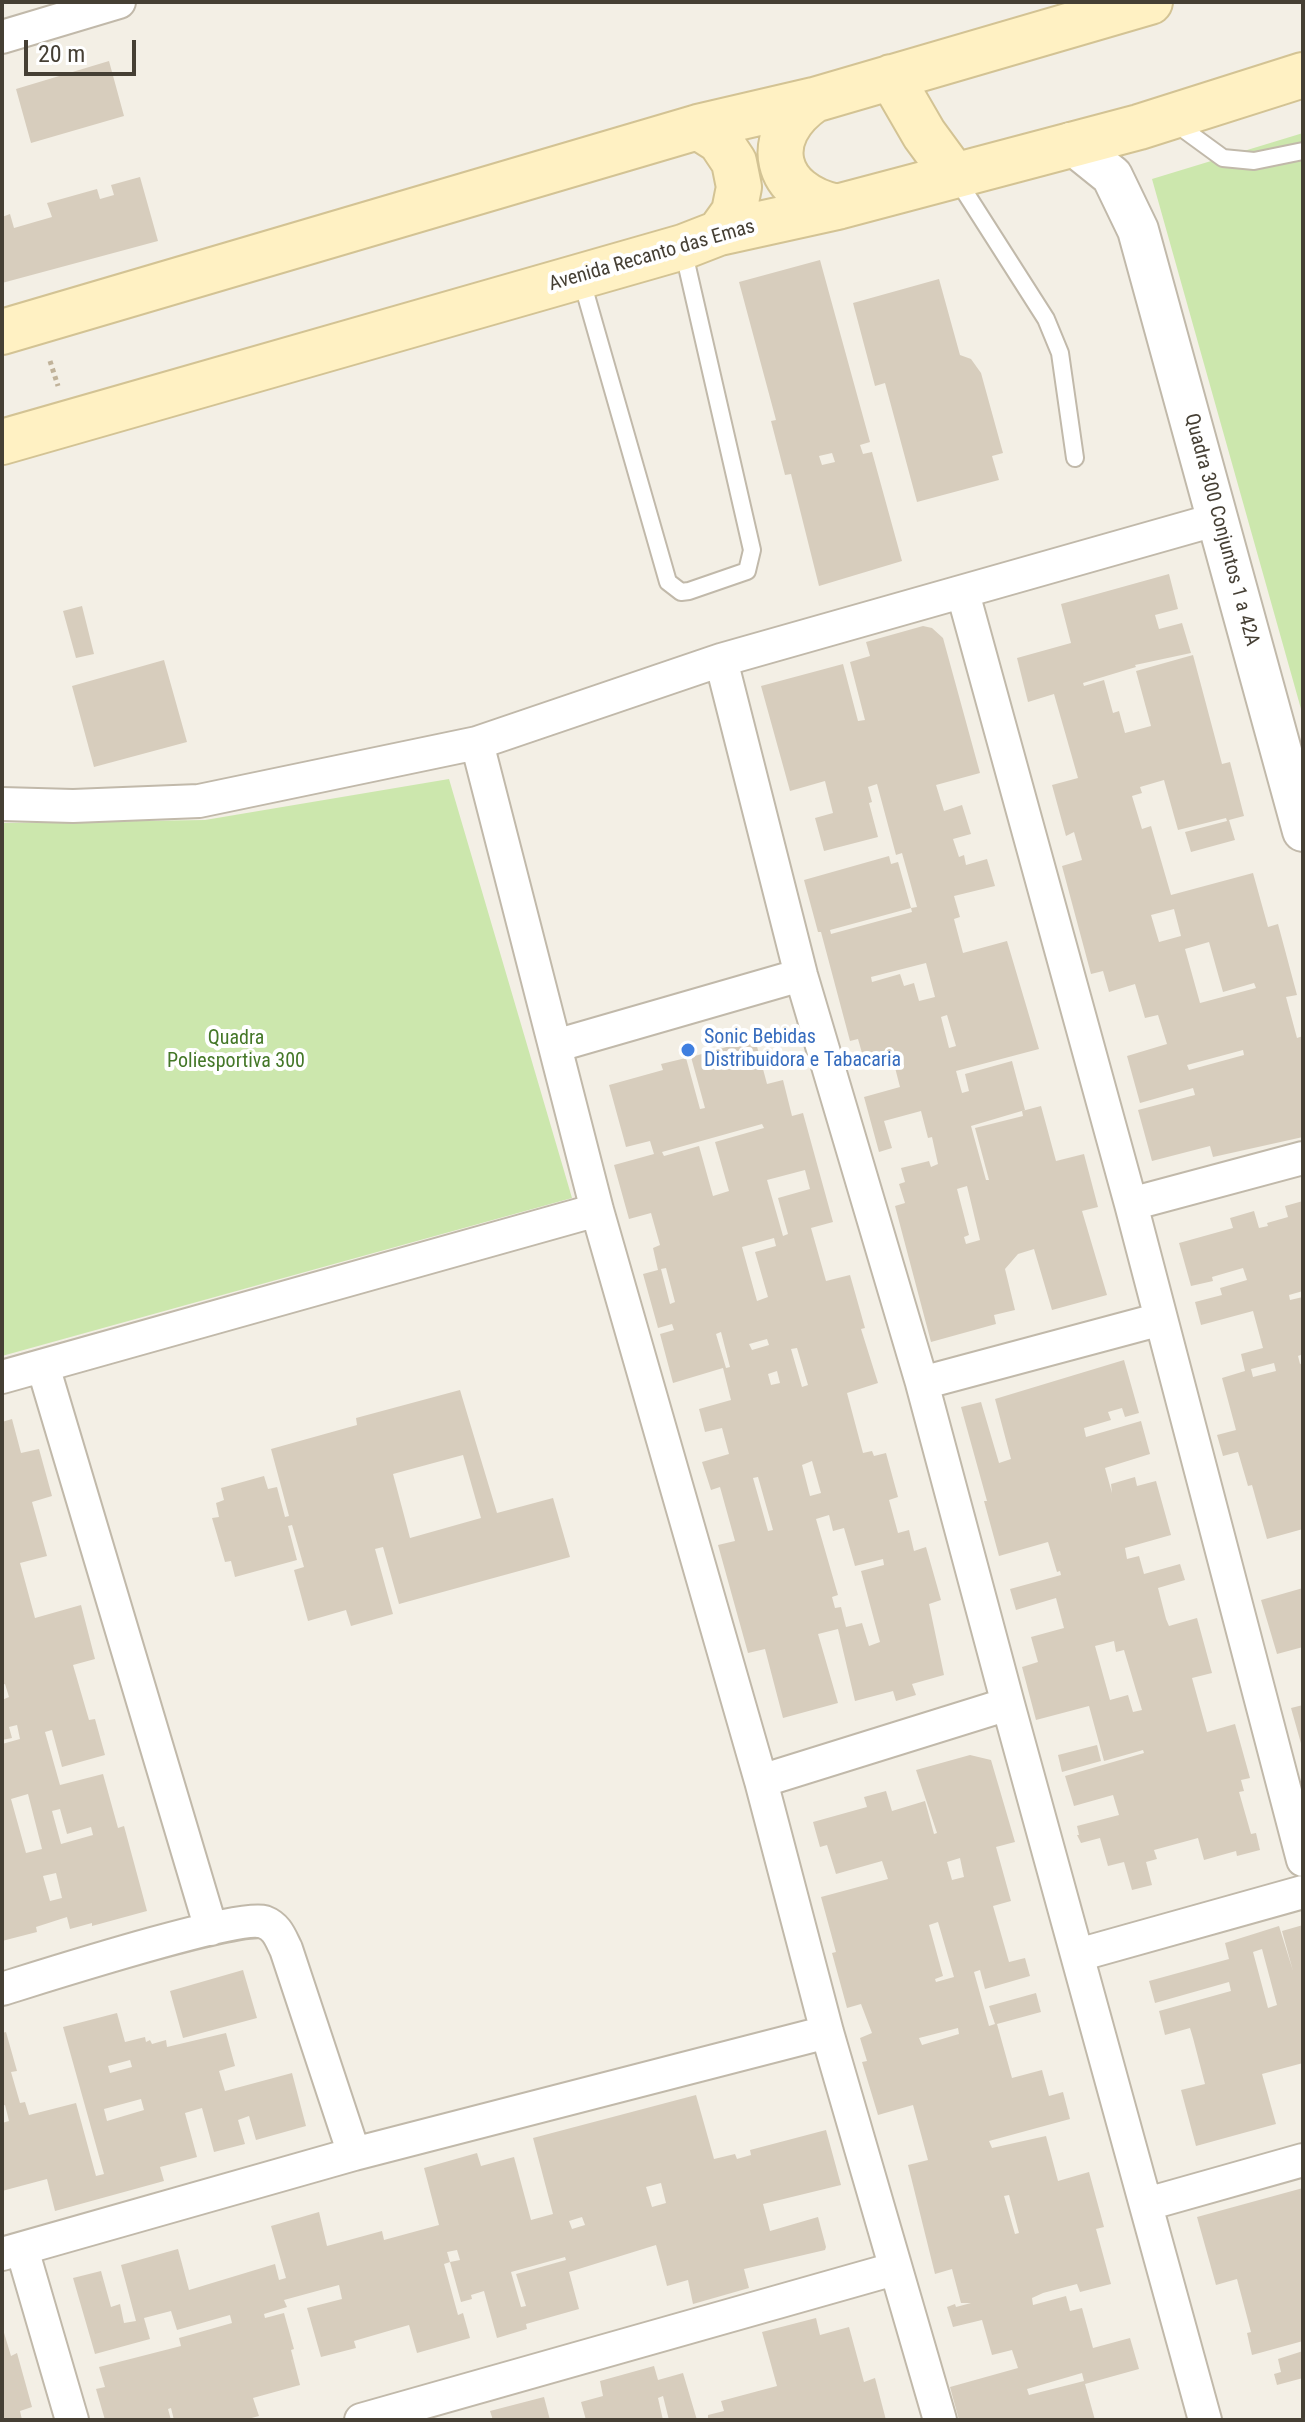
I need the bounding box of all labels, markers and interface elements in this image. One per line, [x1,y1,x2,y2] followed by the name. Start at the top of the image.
[28,24,140,74] scale bar
[38,40,85,68] text: 20 m
[546,215,758,297] street label: Avenida Recanto das Emas
[1178,411,1264,649] street label: Quadra 300 Conjuntos 1 a 42A
[704,1026,901,1073] place label: Sonic Bebidas Distribuidora e Tabacaria
[167,1027,305,1074] park label: Quadra Poliesportiva 300
[679,1041,697,1059] marker: Sonic Bebidas Distribuidora e Tabacaria

